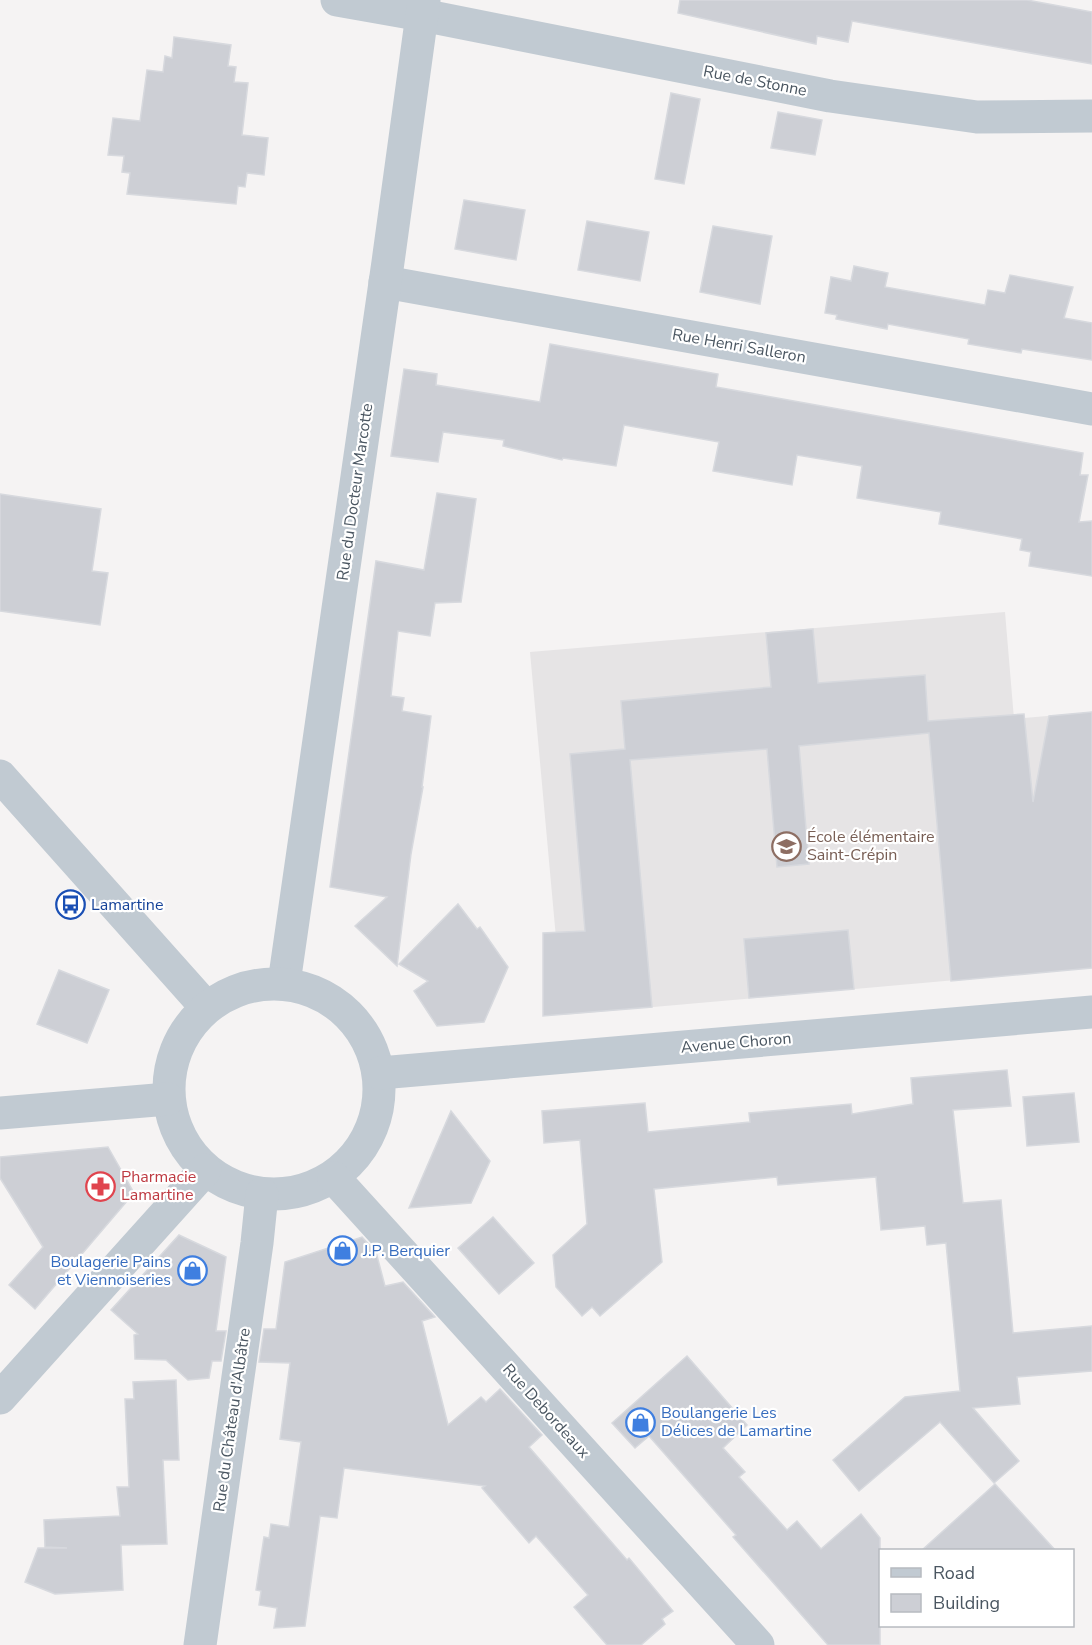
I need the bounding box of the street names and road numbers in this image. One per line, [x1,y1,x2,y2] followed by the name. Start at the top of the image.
[701,60,809,102] street label: Rue de Stonne
[670,323,808,369] street label: Rue Henri Salleron
[332,402,378,582] street label: Rue du Docteur Marcotte
[680,1027,792,1059] street label: Avenue Choron
[208,1327,256,1513] street label: Rue du Château d'Albâtre
[498,1359,595,1463] street label: Rue Debordeaux

